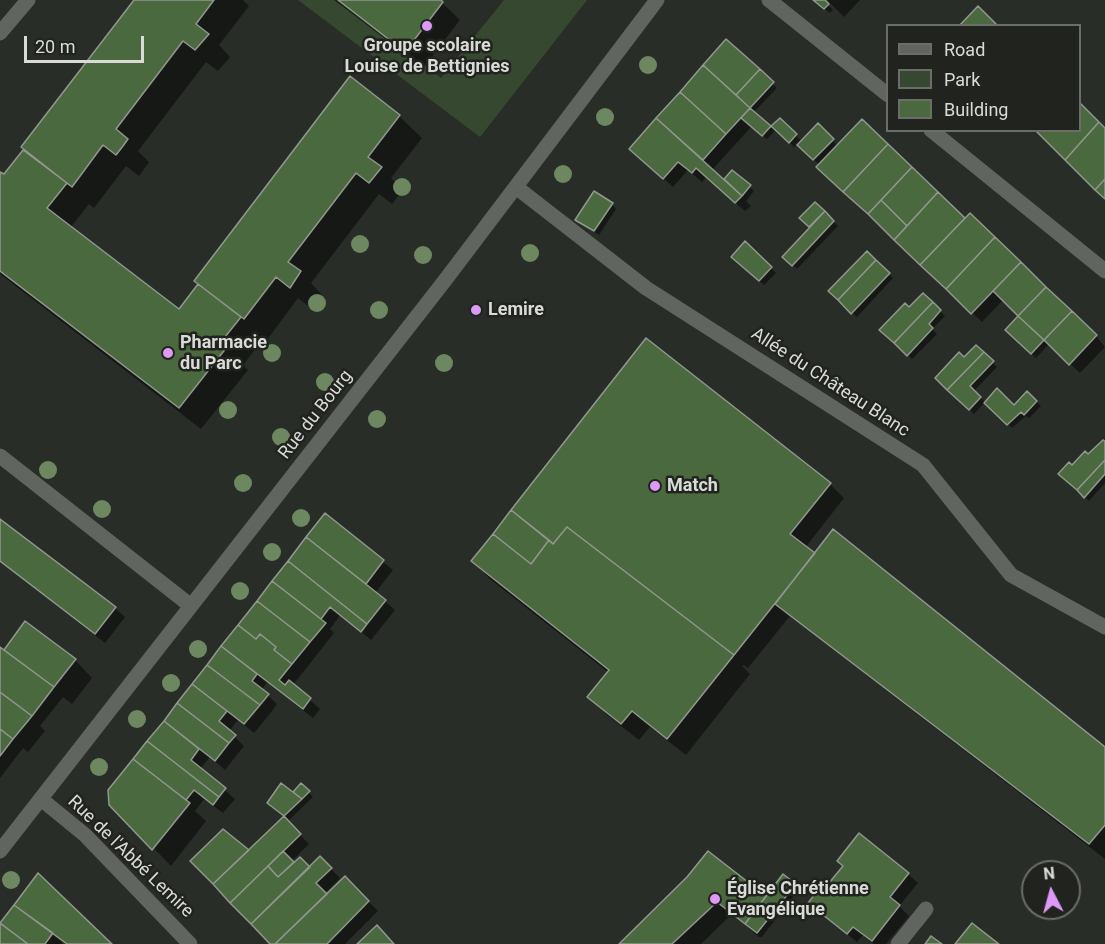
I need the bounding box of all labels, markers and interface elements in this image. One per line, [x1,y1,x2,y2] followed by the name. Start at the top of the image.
[420,19,434,33] marker: Groupe scolaire Louise de Bettignies
[27,24,147,62] scale bar
[886,24,1081,132] legend
[345,35,509,78] place label: Groupe scolaire Louise de Bettignies
[35,36,75,57] text: 20 m
[944,39,985,60] text: Road
[944,69,980,90] text: Park
[944,99,1008,120] text: Building
[488,299,544,321] place label: Lemire
[469,303,483,317] marker: Lemire
[747,324,913,442] street label: Allée du Château Blanc
[180,332,267,374] place label: Pharmacie du Parc
[161,346,175,360] marker: Pharmacie du Parc
[275,366,357,464] street label: Rue du Bourg
[667,475,718,497] place label: Match
[648,479,662,493] marker: Match
[63,791,197,923] street label: Rue de l'Abbé Lemire
[1021,860,1081,920] north arrow
[1043,864,1056,884] text: N
[727,878,869,920] place label: Église Chrétienne Evangélique
[708,892,722,906] marker: Église Chrétienne Evangélique

